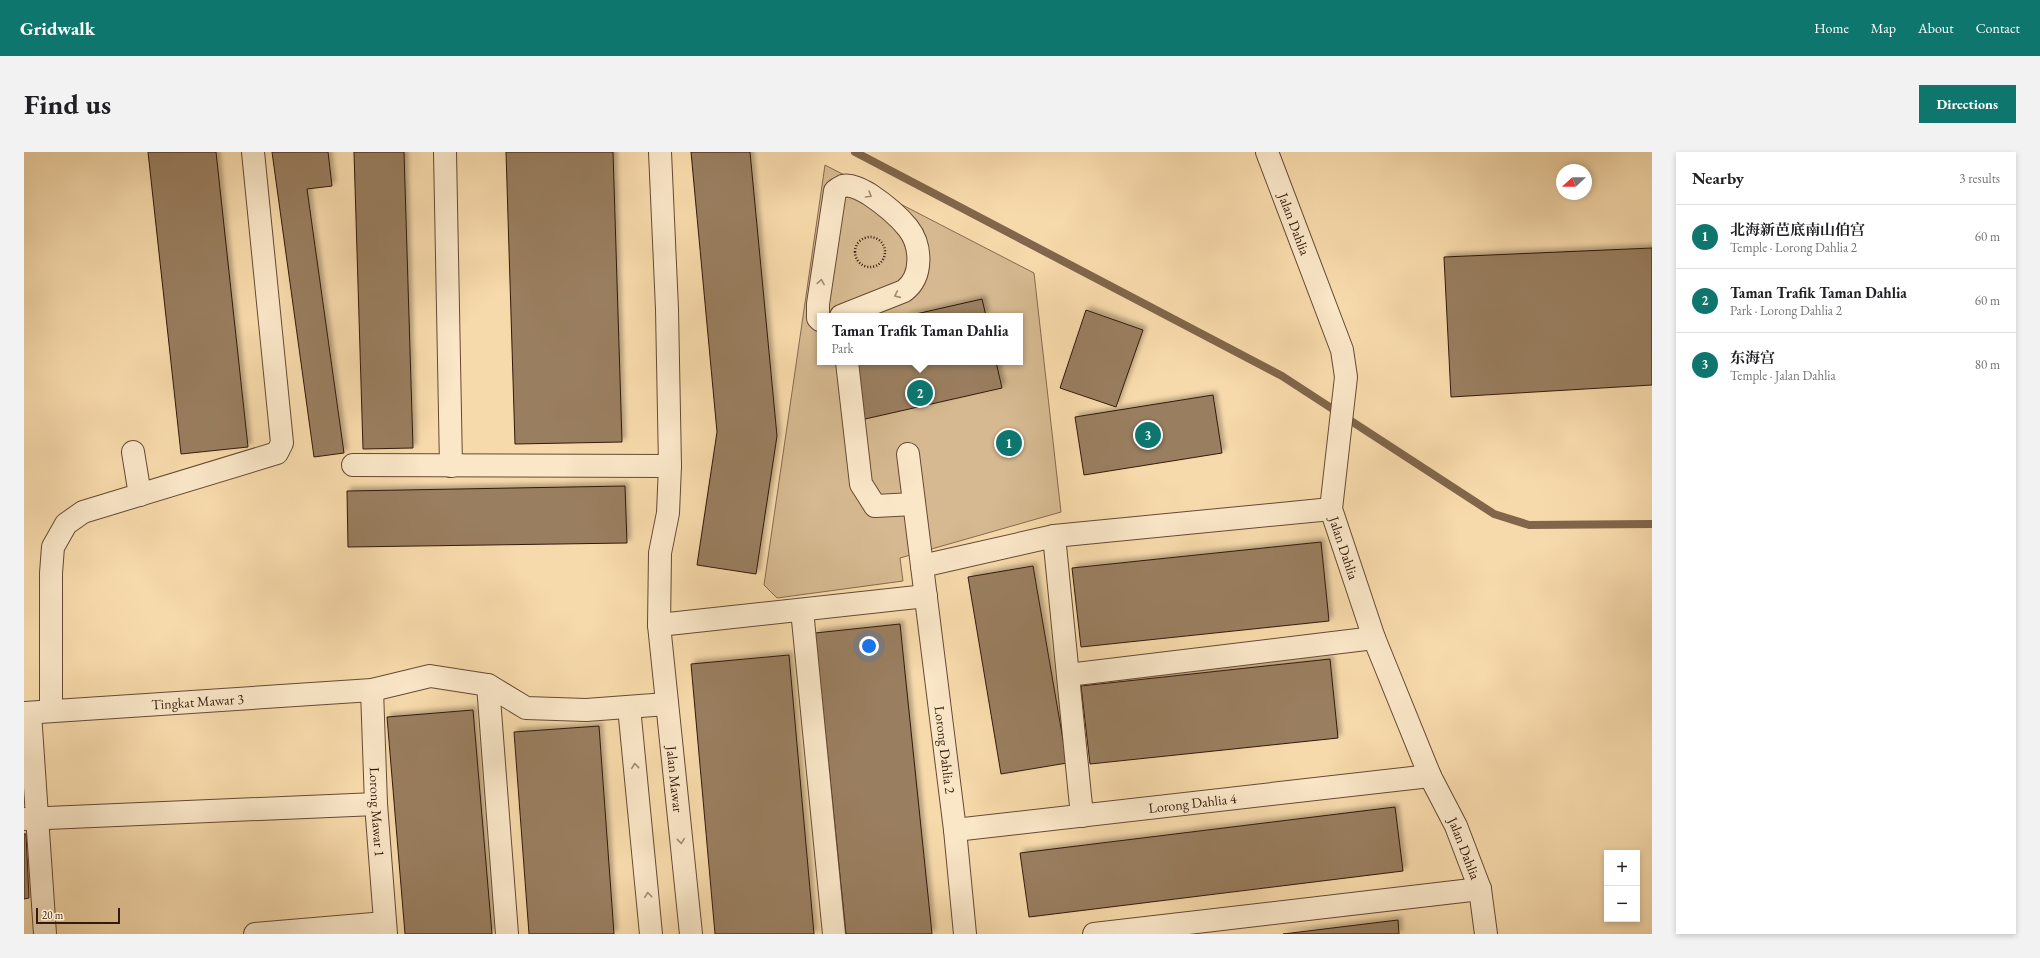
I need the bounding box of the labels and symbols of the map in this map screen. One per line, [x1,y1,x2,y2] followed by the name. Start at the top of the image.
[1556,164,1592,200] north arrow
[1274,189,1314,258] street label: Jalan Dahlia
[865,190,872,198] one-way arrow
[816,279,825,285] one-way arrow
[893,290,901,298] one-way arrow
[907,378,933,408] pin: 2
[1135,420,1161,450] pin: 3
[996,428,1022,458] pin: 1
[1325,513,1363,582] street label: Jalan Dahlia
[859,636,879,656] your location
[151,689,245,714] street label: Tingkat Mawar 3
[931,705,959,795] street label: Lorong Dahlia 2
[662,744,687,814] street label: Jalan Mawar
[630,763,639,769] one-way arrow
[366,767,389,857] street label: Lorong Mawar 1
[1148,789,1238,817] street label: Lorong Dahlia 4
[1443,813,1485,882] street label: Jalan Dahlia
[676,837,685,844] one-way arrow
[643,892,652,898] one-way arrow
[36,906,120,925] scale bar

